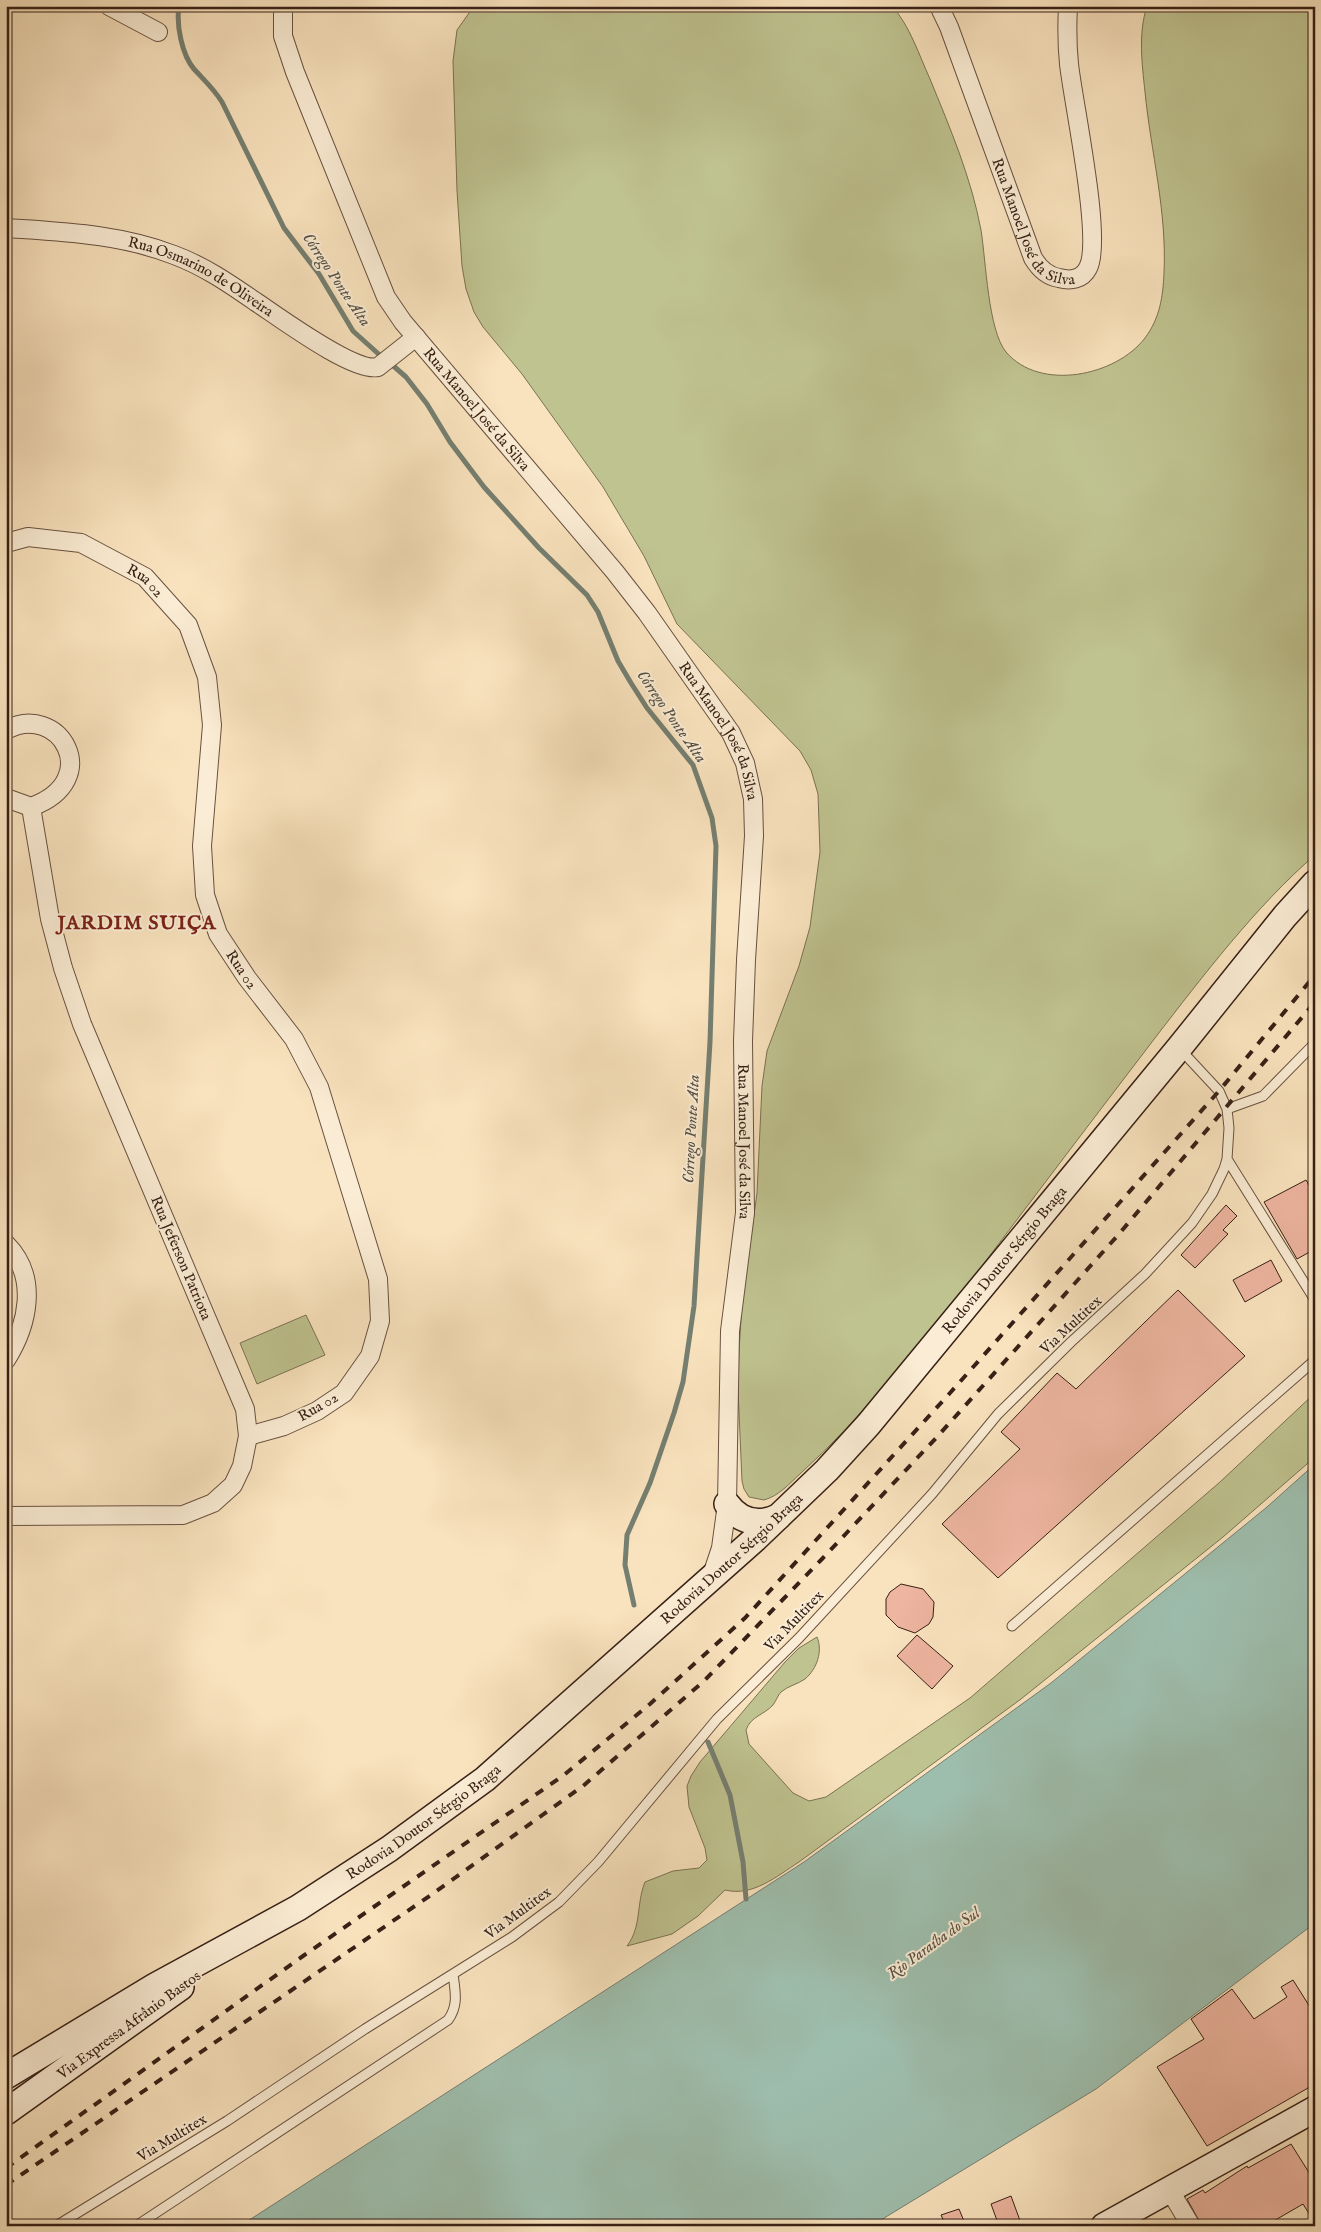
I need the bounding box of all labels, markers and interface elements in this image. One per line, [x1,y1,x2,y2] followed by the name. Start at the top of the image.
[988,155,1076,289] street label: Rua Manoel José da Silva
[297,229,375,331] water label: Córrego Ponte Alta
[126,232,278,321] street label: Rua Osmarino de Oliveira
[419,344,535,475] street label: Rua Manoel José da Silva
[124,560,168,601] street label: Rua 02
[674,658,763,802] street label: Rua Manoel José da Silva
[632,667,710,767] water label: Córrego Ponte Alta
[54,911,217,936] district label: JARDIM SUIÇA
[222,946,262,993] street label: Rua 02
[734,1064,755,1221] street label: Rua Manoel José da Silva
[679,1074,705,1184] water label: Córrego Ponte Alta
[938,1182,1071,1338] street label: Rodovia Doutor Sérgio Braga
[146,1193,216,1324] street label: Rua Jeferson Patriota
[1035,1291,1106,1359] street label: Via Multitex
[295,1388,341,1426] street label: Rua 02
[656,1489,807,1628] street label: Rodovia Doutor Sérgio Braga
[759,1586,828,1656] street label: Via Multitex
[342,1760,505,1884] street label: Rodovia Doutor Sérgio Braga
[480,1882,556,1944] street label: Via Multitex
[884,1903,985,1984] water label: Rio Paraíba do Sul
[53,1966,205,2084] street label: Via Expressa Afrânio Bastos
[133,2109,211,2167] street label: Via Multitex

